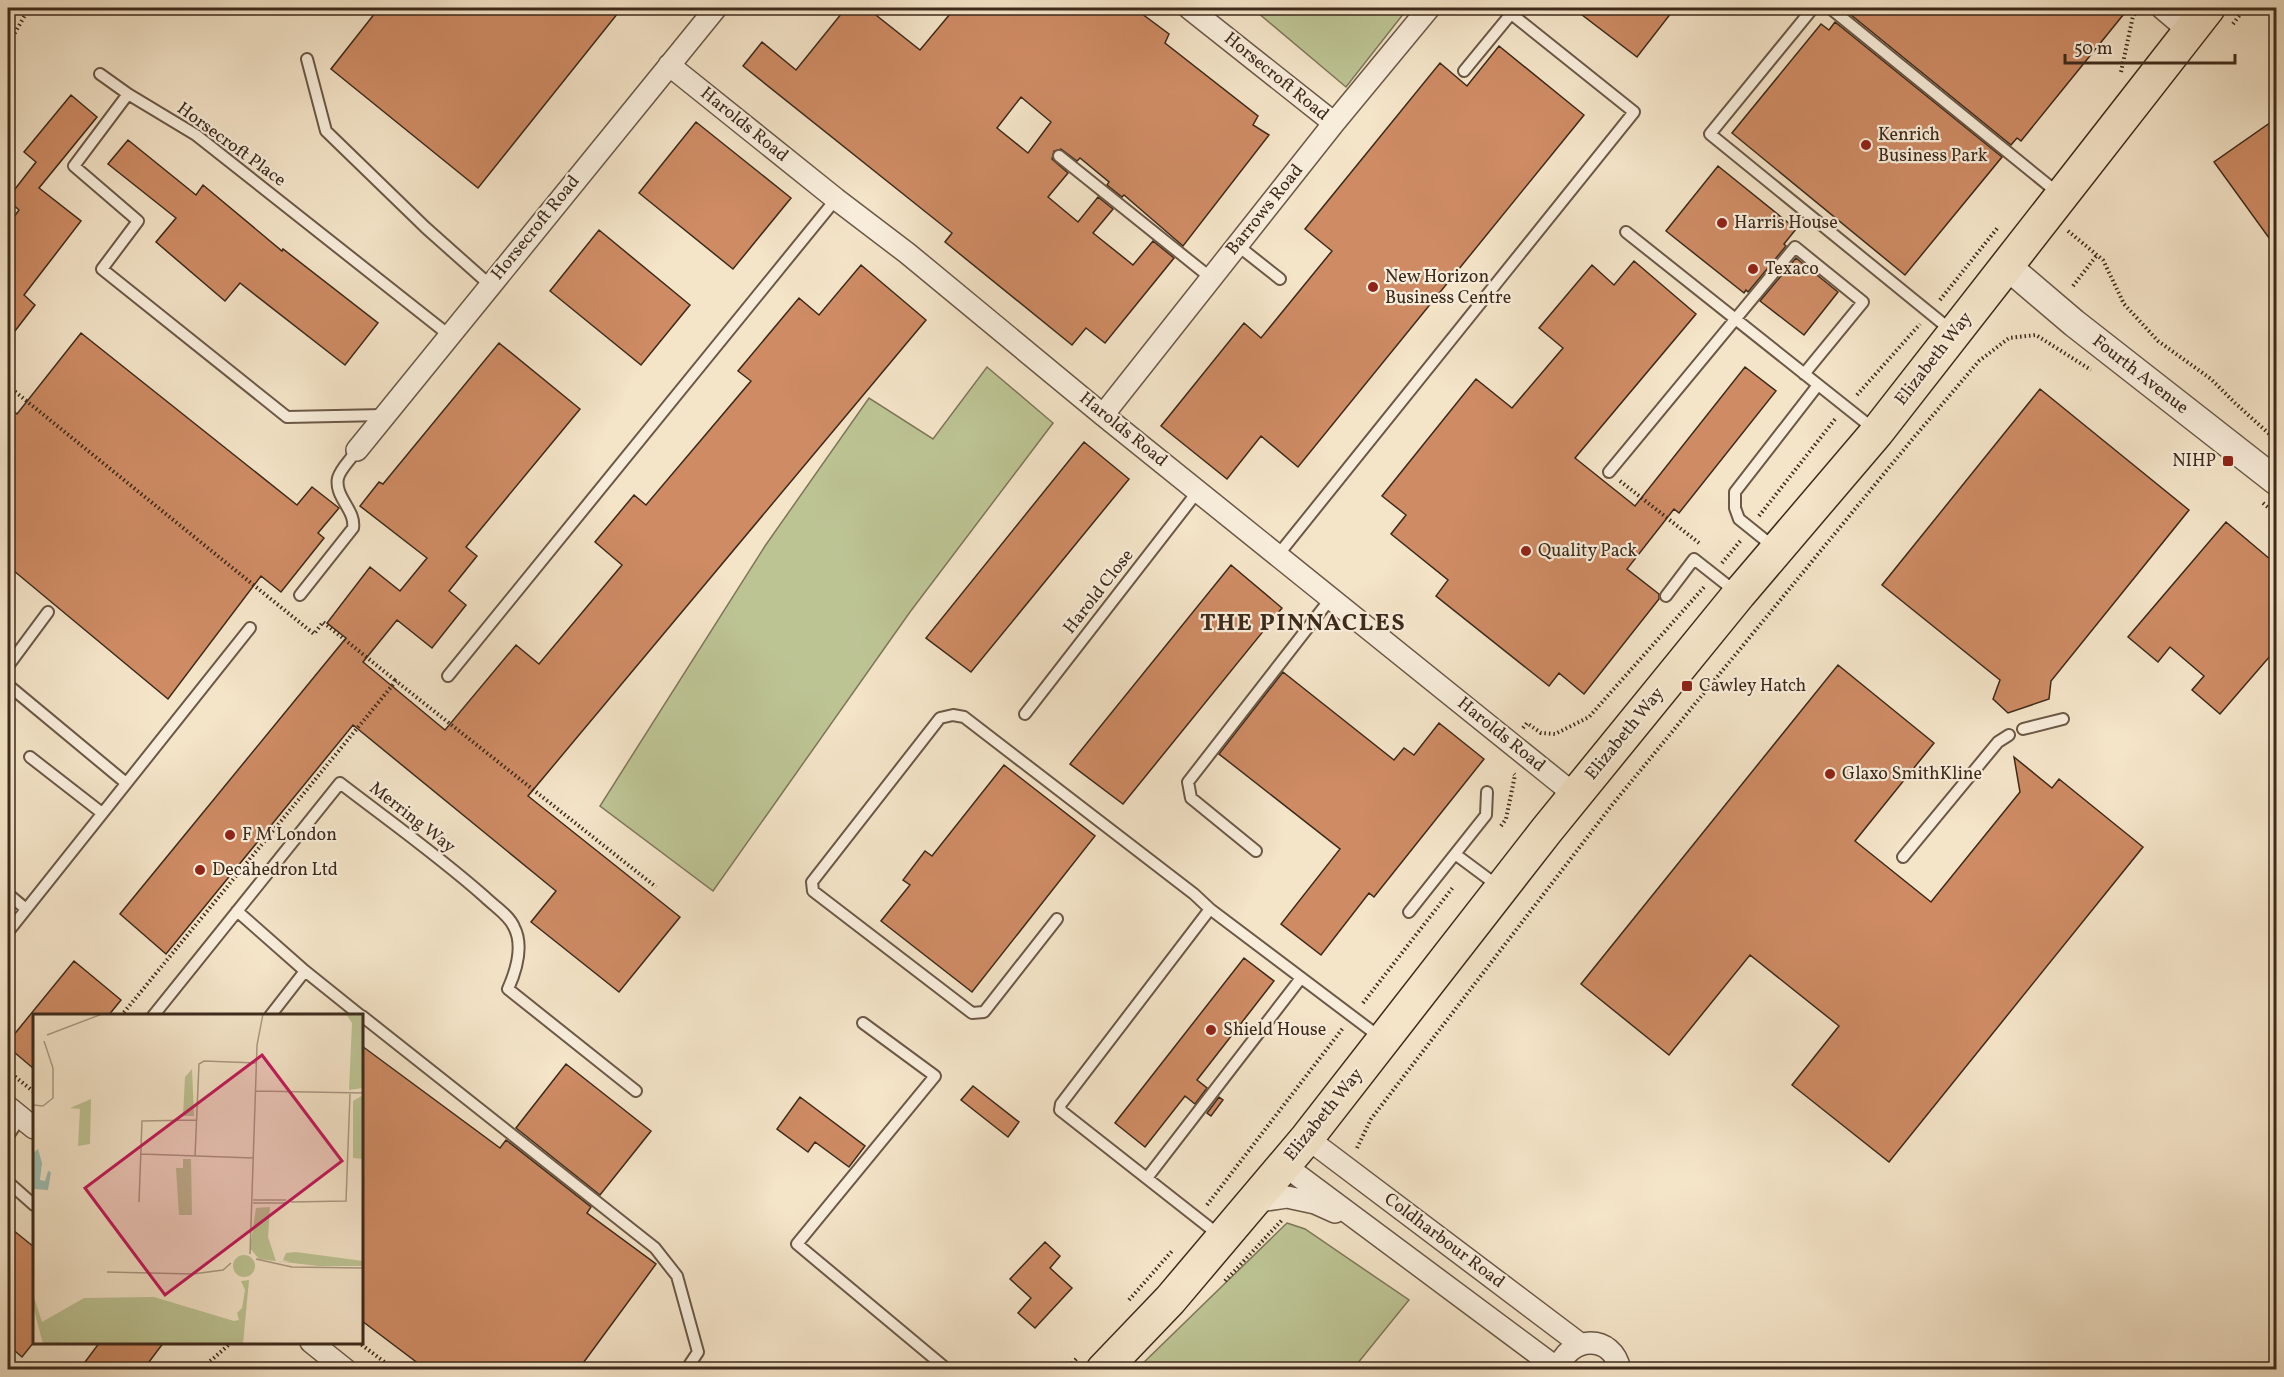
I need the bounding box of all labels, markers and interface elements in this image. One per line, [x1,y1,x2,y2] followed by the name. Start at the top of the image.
[1218,27,1334,127] street label: Horsecroft Road
[2065,27,2234,65] scale bar
[2074,37,2113,62] text: 50 m
[695,82,793,168] street label: Harolds Road
[171,97,291,193] street label: Horsecroft Place
[1878,123,1988,169] place label: Kenrich Business Park
[1859,138,1873,152] marker: Kenrich Business Park
[1221,159,1309,261] street label: Barrows Road
[486,170,586,286] street label: Horsecroft Road
[1734,211,1838,236] place label: Harris House
[1715,216,1729,230] marker: Harris House
[1765,257,1819,282] place label: Texaco
[1746,262,1760,276] marker: Texaco
[1385,265,1511,311] place label: New Horizon Business Centre
[1366,280,1380,294] marker: New Horizon Business Centre
[1889,307,1979,411] street label: Elizabeth Way
[2087,329,2193,421] street label: Fourth Avenue
[1074,387,1172,473] street label: Harolds Road
[2172,449,2216,474] place label: NIHP
[2221,454,2235,468] marker: NIHP
[1538,539,1637,564] place label: Quality Pack
[1058,544,1140,640] street label: Harold Close
[1519,544,1533,558] marker: Quality Pack
[1200,607,1406,641] district label: THE PINNACLES
[1699,674,1807,699] place label: Cawley Hatch
[1680,679,1694,693] marker: Cawley Hatch
[1580,682,1670,786] street label: Elizabeth Way
[1452,692,1550,778] street label: Harolds Road
[1842,762,1982,787] place label: Glaxo SmithKline
[1823,767,1837,781] marker: Glaxo SmithKline
[364,776,461,860] street label: Merring Way
[242,823,337,848] place label: F M London
[223,828,237,842] marker: F M London
[212,858,338,883] place label: Decahedron Ltd
[193,863,207,877] marker: Decahedron Ltd
[33,1014,363,1344] inset map
[1223,1018,1326,1043] place label: Shield House
[1204,1023,1218,1037] marker: Shield House
[1279,1063,1369,1167] street label: Elizabeth Way
[1378,1187,1510,1295] street label: Coldharbour Road

